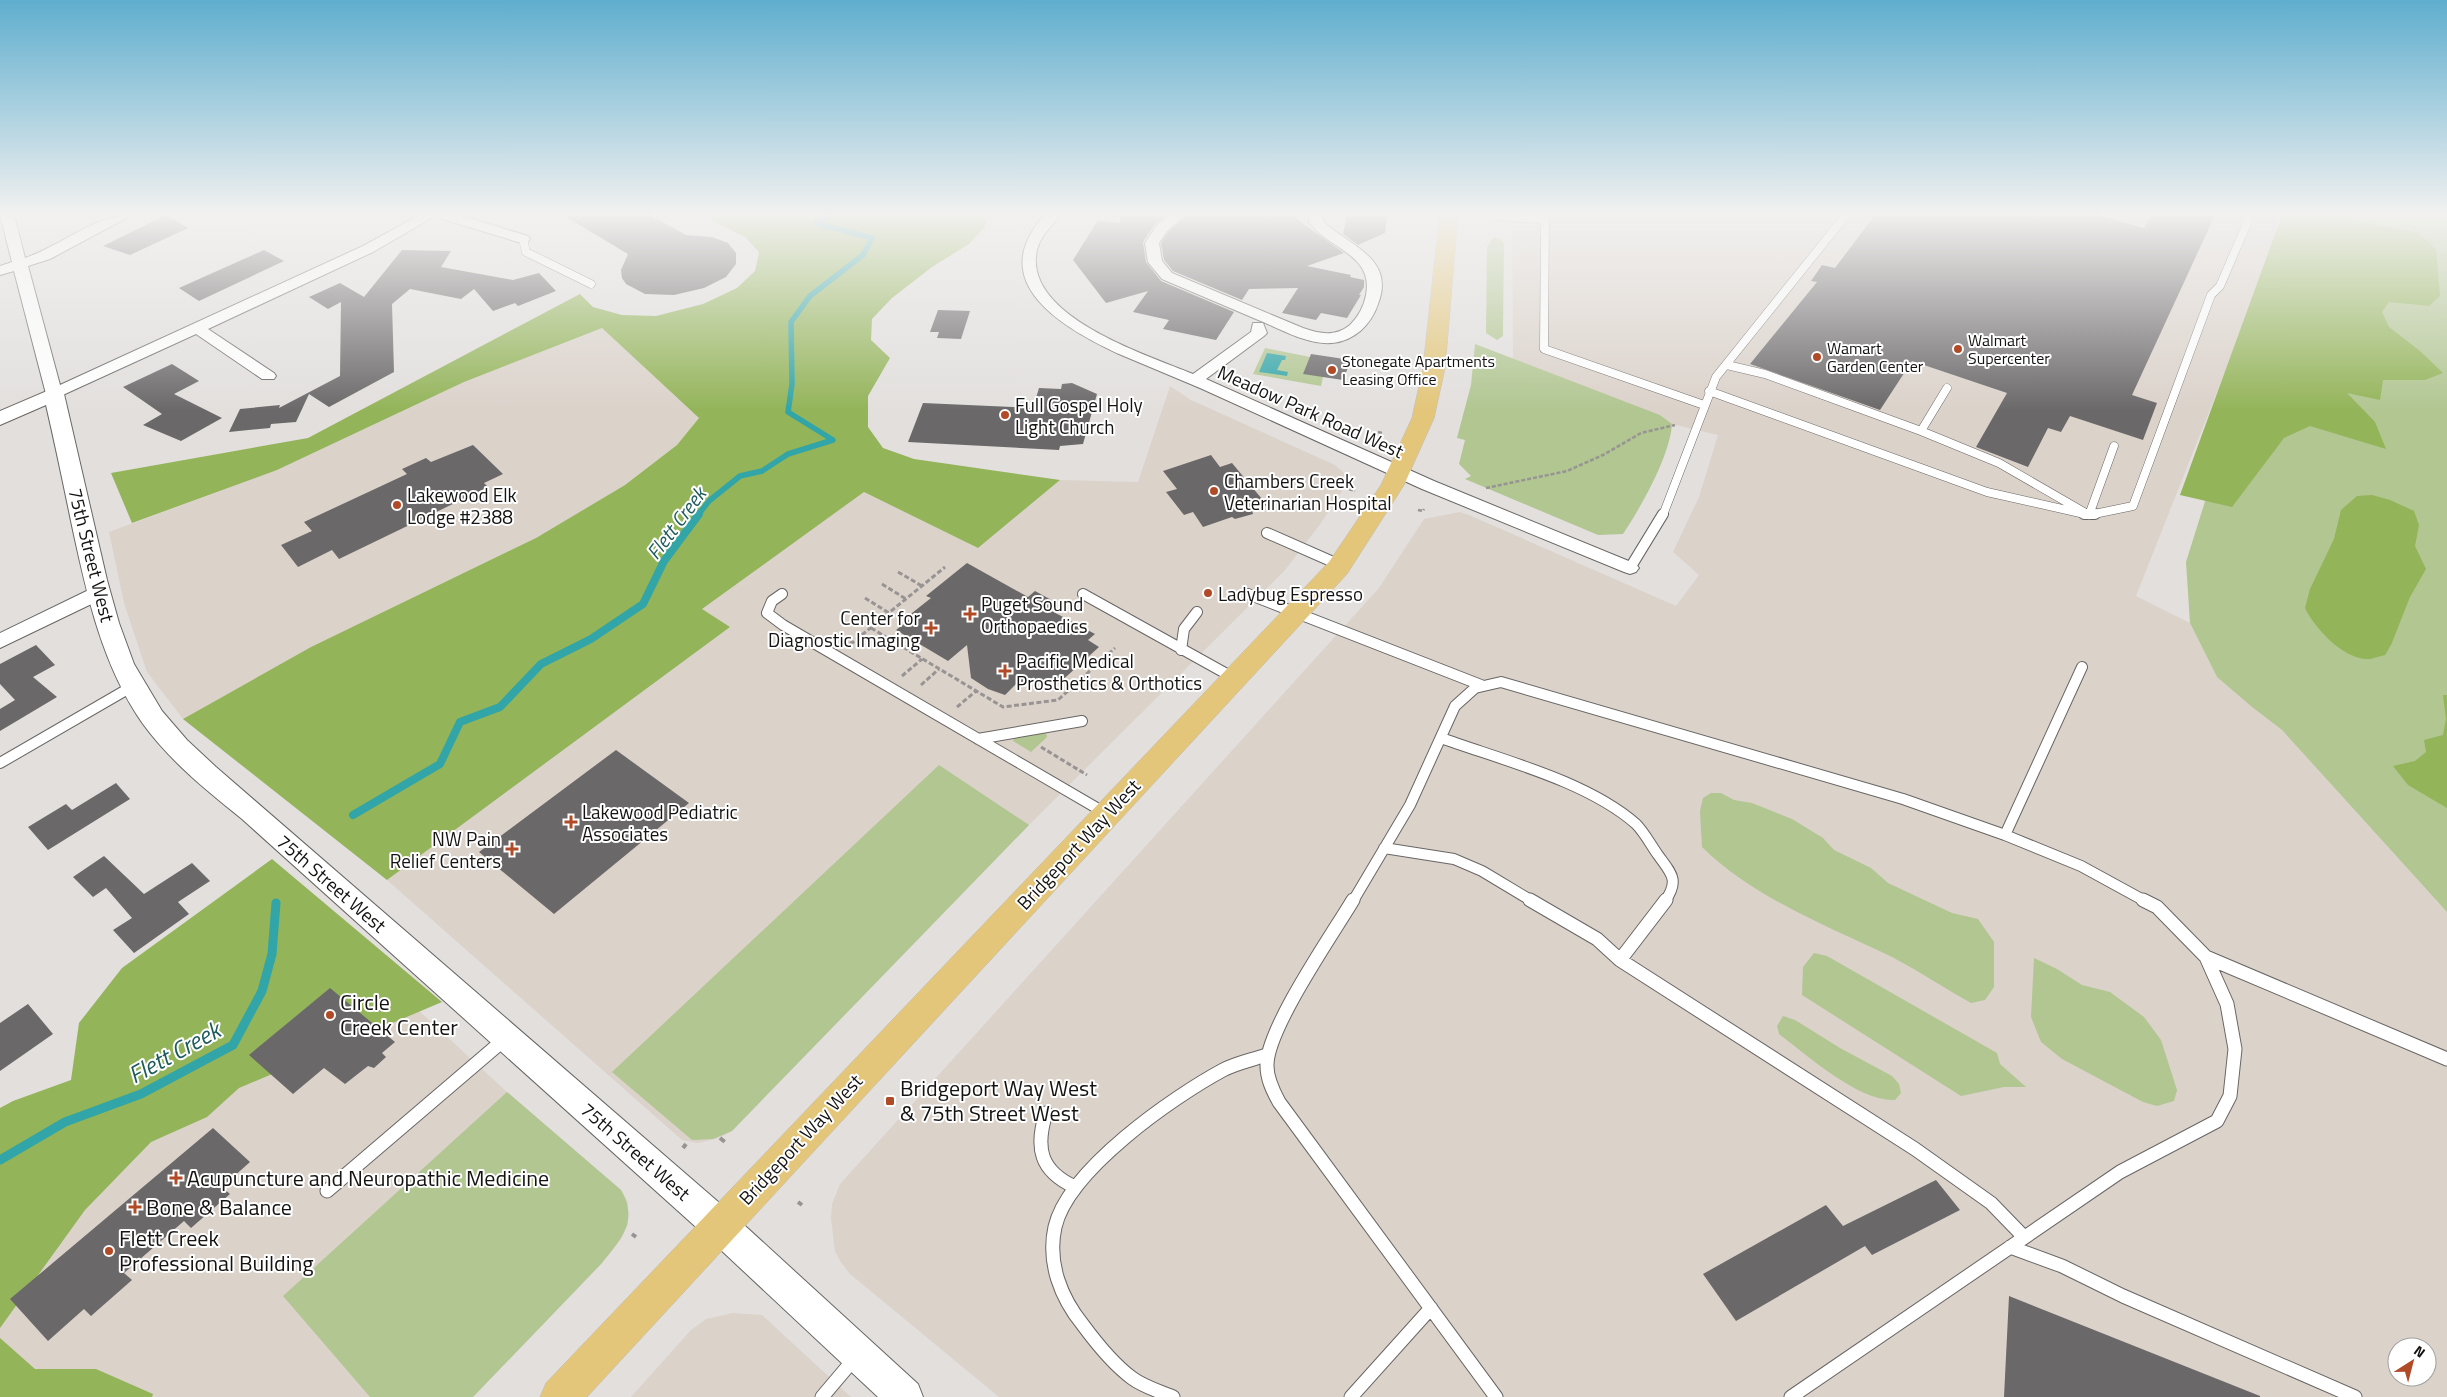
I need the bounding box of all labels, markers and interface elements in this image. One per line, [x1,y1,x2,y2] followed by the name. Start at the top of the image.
[1968,328,2050,370] place label: Walmart Supercenter
[1827,336,1924,378] place label: Wamart Garden Center
[1952,343,1964,355] marker: Walmart Supercenter
[1342,349,1495,391] place label: Stonegate Apartments Leasing Office
[1811,351,1823,363] marker: Wamart Garden Center
[1213,357,1409,465] street label: Meadow Park Road West
[1326,364,1338,376] marker: Stonegate Apartments Leasing Office
[1015,390,1143,441] place label: Full Gospel Holy Light Church
[999,409,1011,421] marker: Full Gospel Holy Light Church
[1224,466,1392,517] place label: Chambers Creek Veterinarian Hospital
[638,479,715,566] water label: Flett Creek
[407,480,517,531] place label: Lakewood Elk Lodge #2388
[61,485,123,625] street label: 75th Street West
[1208,485,1220,497] marker: Chambers Creek Veterinarian Hospital
[391,499,403,511] marker: Lakewood Elk Lodge #2388
[1218,579,1363,608] place label: Ladybug Espresso
[1202,587,1214,599] marker: Ladybug Espresso
[981,589,1088,640] place label: Puget Sound Orthopaedics
[768,603,920,654] place label: Center for Diagnostic Imaging
[963,607,977,621] marker: Puget Sound Orthopaedics
[924,621,938,635] marker: Center for Diagnostic Imaging
[1016,646,1202,697] place label: Pacific Medical Prosthetics & Orthotics
[998,664,1012,678] marker: Pacific Medical Prosthetics & Orthotics
[1009,772,1147,916] street label: Bridgeport Way West
[582,797,738,848] place label: Lakewood Pediatric Associates
[564,815,578,829] marker: Lakewood Pediatric Associates
[390,824,501,875] place label: NW Pain Relief Centers
[271,827,393,939] street label: 75th Street West
[505,842,519,856] marker: NW Pain Relief Centers
[340,985,458,1044] place label: Circle Creek Center
[324,1009,336,1021] marker: Circle Creek Center
[121,1010,230,1092] water label: Flett Creek
[731,1067,869,1211] street label: Bridgeport Way West
[900,1071,1097,1130] place label: Bridgeport Way West & 75th Street West
[575,1095,697,1207] street label: 75th Street West
[884,1095,896,1107] marker: Bridgeport Way West & 75th Street West
[187,1161,549,1195] place label: Acupuncture and Neuropathic Medicine
[169,1171,183,1185] marker: Acupuncture and Neuropathic Medicine
[146,1190,292,1224] place label: Bone & Balance
[128,1200,142,1214] marker: Bone & Balance
[119,1221,314,1280] place label: Flett Creek Professional Building
[103,1245,115,1257] marker: Flett Creek Professional Building
[2387,1337,2437,1387] north arrow
[2410,1340,2430,1362] text: N

